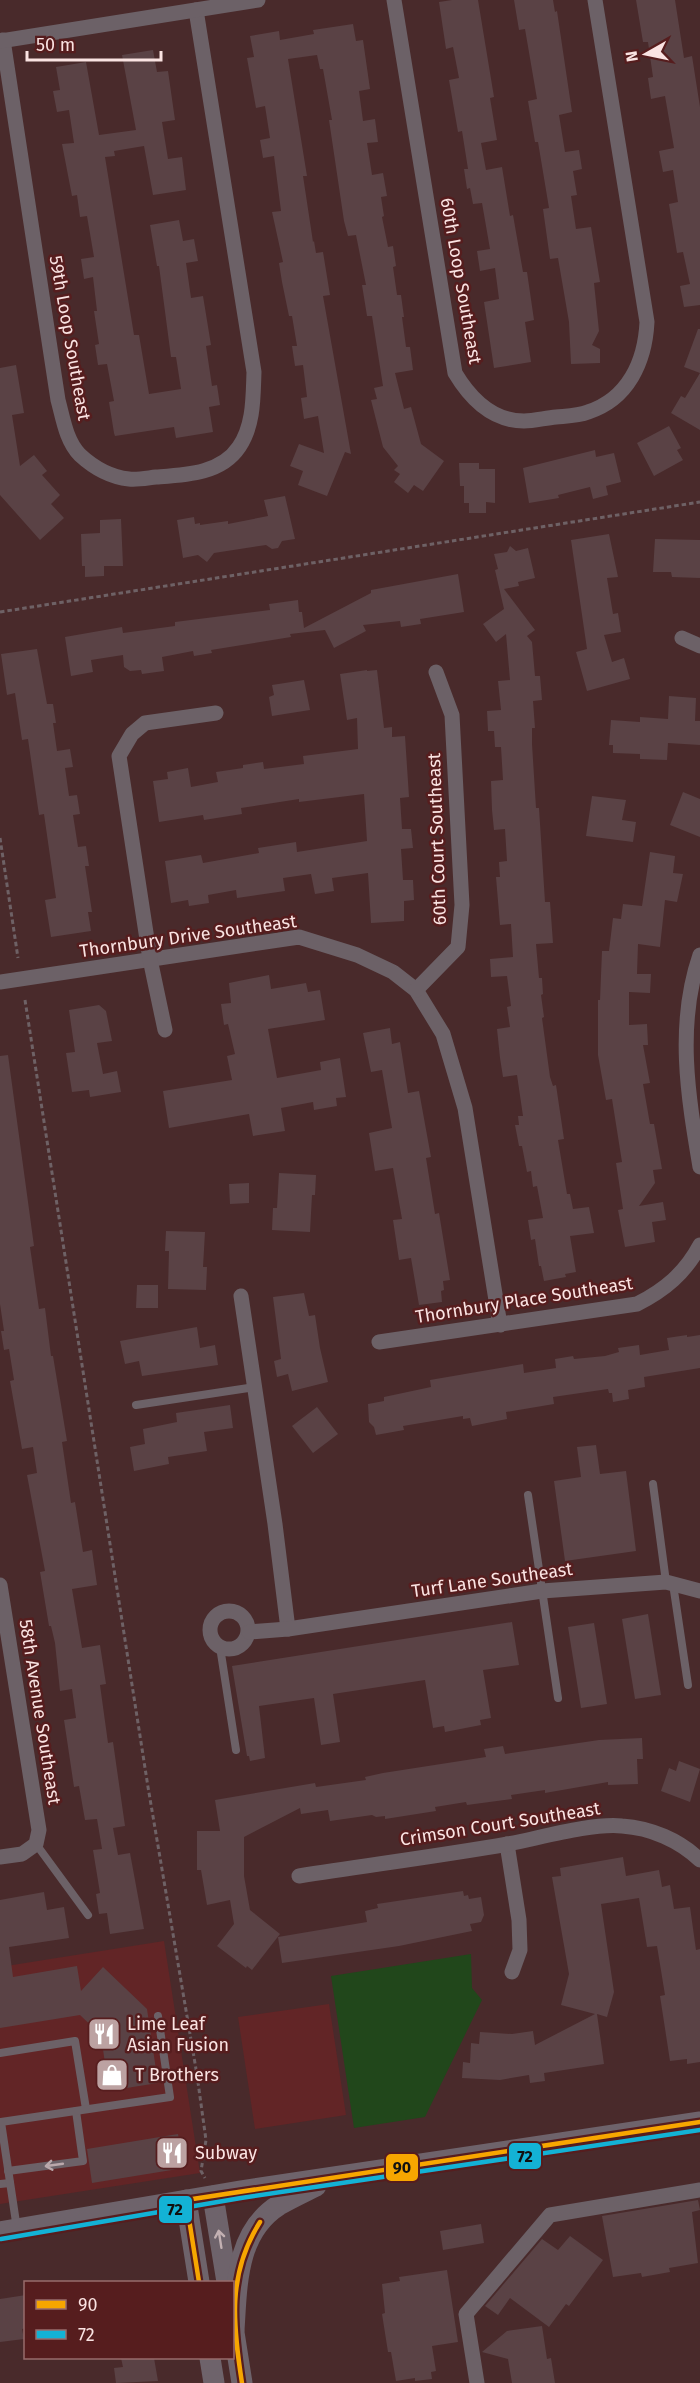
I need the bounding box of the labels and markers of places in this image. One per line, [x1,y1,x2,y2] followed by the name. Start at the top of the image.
[127,2013,229,2056] place label: Lime Leaf Asian Fusion
[86,2016,122,2052] restaurant icon: Lime Leaf Asian Fusion
[94,2057,130,2093] shop icon: T Brothers
[135,2064,219,2086] place label: T Brothers
[154,2135,190,2171] restaurant icon: Subway
[195,2142,257,2164] place label: Subway

